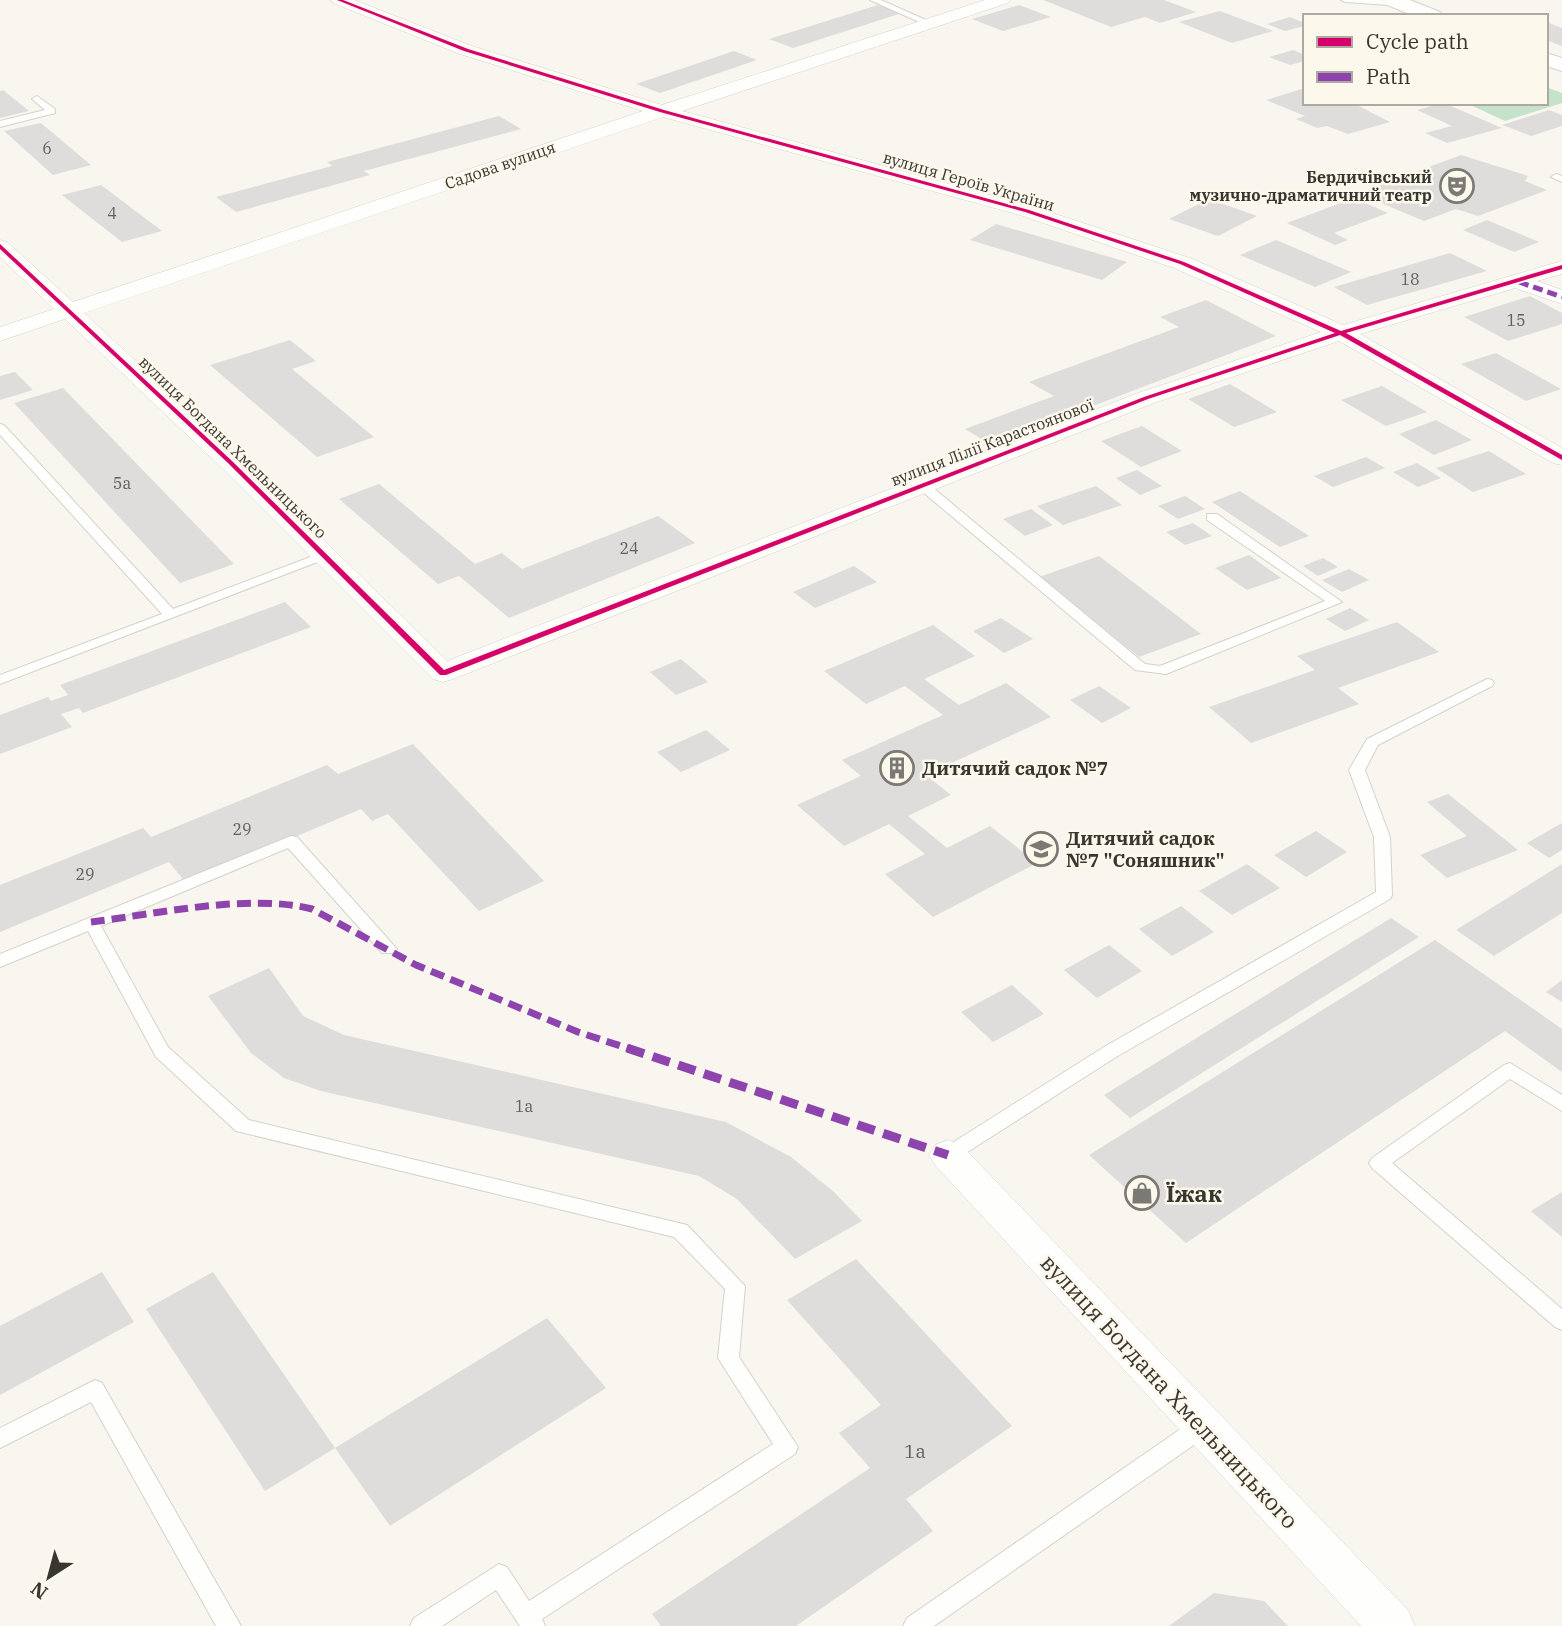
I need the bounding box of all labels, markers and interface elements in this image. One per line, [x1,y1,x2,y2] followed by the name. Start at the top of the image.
[1303,14,1548,105] legend
[1366,27,1469,55] text: Cycle path
[1366,62,1411,90] text: Path
[442,137,558,193] street label: Садова вулиця
[42,138,52,158] house number: 6
[881,147,1057,215] street label: вулиця Героїв України
[1190,167,1432,205] place label: Бердичівський музично-драматичний театр
[1438,167,1476,205] theatre icon: Бердичівський музично-драматичний театр
[107,203,117,223] house number: 4
[1400,269,1420,289] house number: 18
[1506,310,1526,330] house number: 15
[135,352,331,542] street label: вулиця Богдана Хмельницького
[888,394,1096,490] street label: вулиця Лілії Карастоянової
[113,473,131,493] house number: 5а
[619,538,639,558] house number: 24
[878,749,916,787] building icon: Дитячий садок №7
[922,756,1108,780] place label: Дитячий садок №7
[232,819,252,839] house number: 29
[1066,826,1225,872] place label: Дитячий садок №7 "Соняшник"
[1022,830,1060,868] school or university icon: Дитячий садок №7 "Соняшник"
[75,864,95,884] house number: 29
[515,1096,533,1116] house number: 1а
[1123,1174,1161,1212] shop icon: Їжак
[1166,1178,1222,1208] place label: Їжак
[1035,1247,1305,1535] street label: вулиця Богдана Хмельницького
[904,1439,926,1463] house number: 1а
[14,1542,84,1612] north arrow
[26,1577,52,1605] text: N

